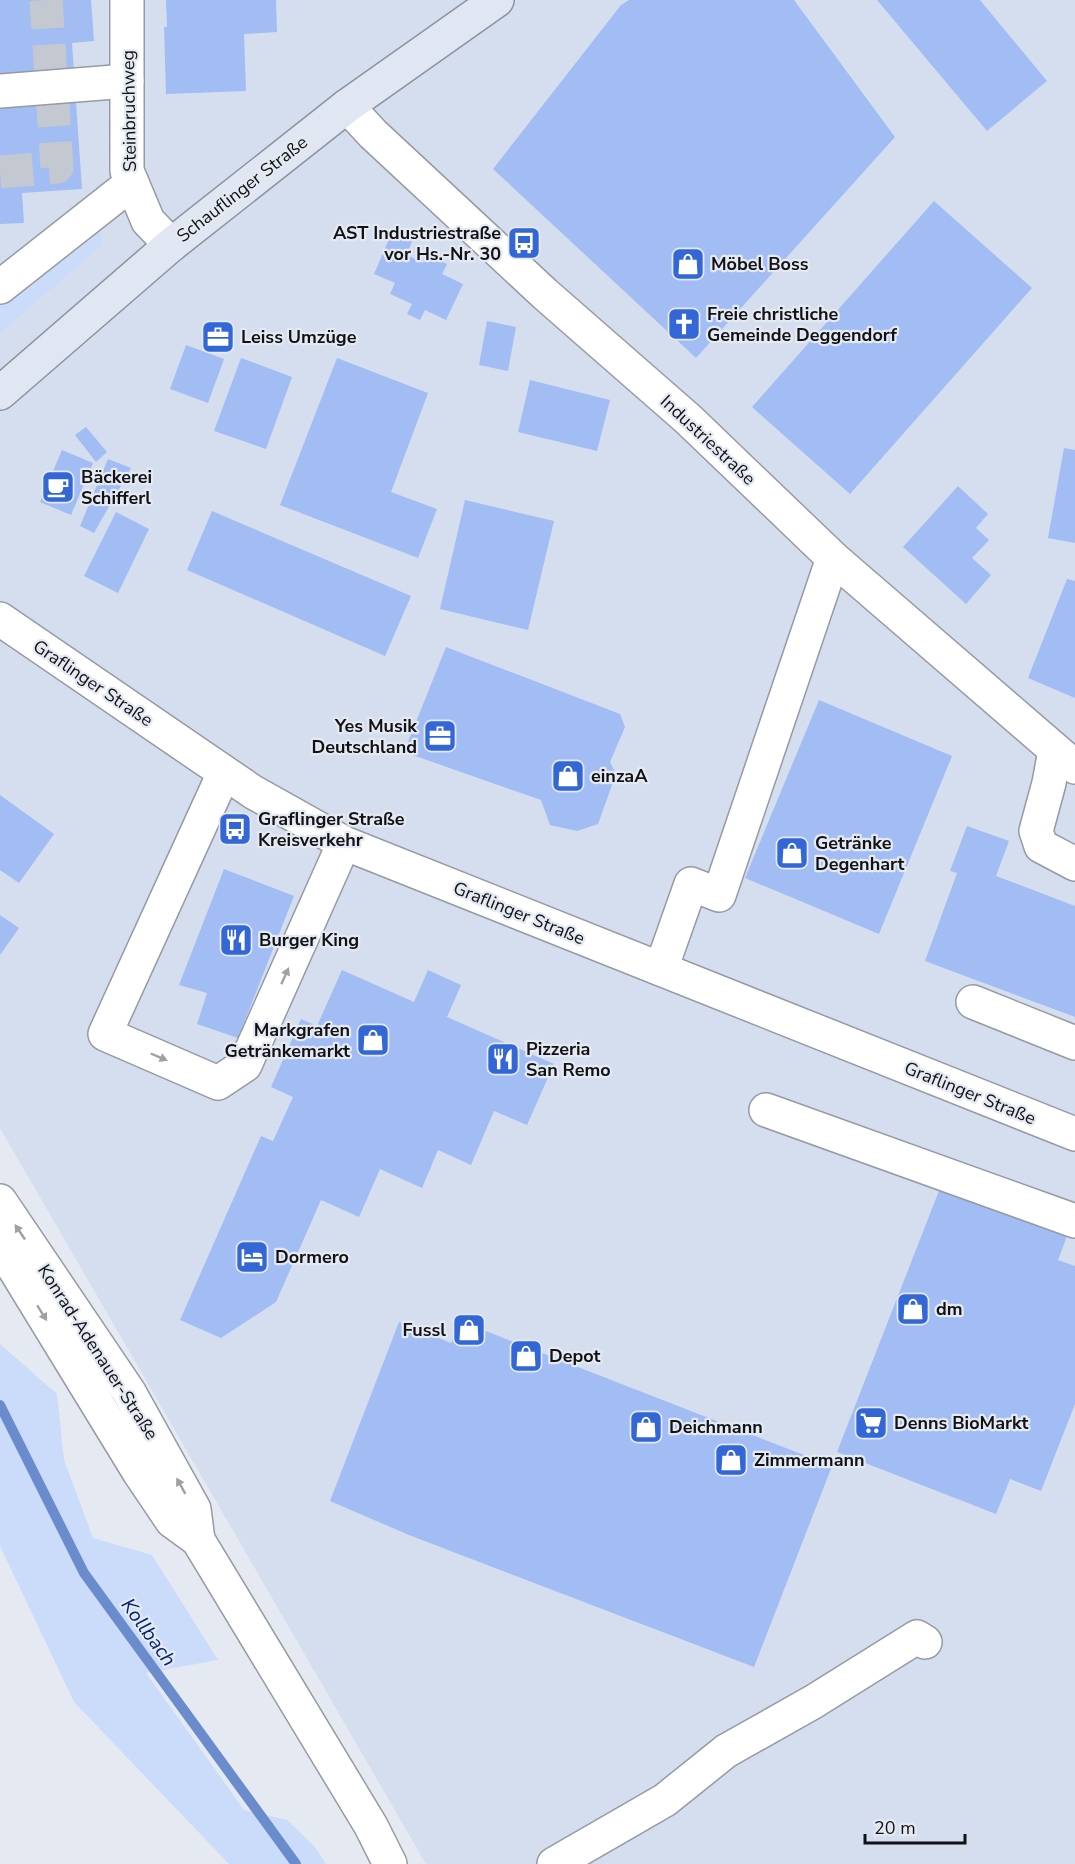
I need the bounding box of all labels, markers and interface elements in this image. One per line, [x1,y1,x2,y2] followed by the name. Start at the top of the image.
[116,50,142,172] street label: Steinbruchweg
[172,130,312,248] street label: Schauflinger Straße
[333,221,501,266] place label: AST Industriestraße vor Hs.-Nr. 30
[506,225,542,261] bus stop icon: AST Industriestraße vor Hs.-Nr. 30
[670,246,706,282] shop icon: Möbel Boss
[711,252,809,276] place label: Möbel Boss
[707,302,897,347] place label: Freie christliche Gemeinde Deggendorf
[666,306,702,342] church icon: Freie christliche Gemeinde Deggendorf
[200,319,236,355] office icon: Leiss Umzüge
[241,325,357,349] place label: Leiss Umzüge
[655,390,761,490] street label: Industriestraße
[81,465,152,510] place label: Bäckerei Schifferl
[40,469,76,505] cafe icon: Bäckerei Schifferl
[28,634,158,732] street label: Graflinger Straße
[311,714,417,759] place label: Yes Musik Deutschland
[422,718,458,754] office icon: Yes Musik Deutschland
[550,758,586,794] shop icon: einzaA
[591,764,648,788] place label: einzaA
[258,807,405,852] place label: Graflinger Straße Kreisverkehr
[217,811,253,847] bus stop icon: Graflinger Straße Kreisverkehr
[815,831,905,876] place label: Getränke Degenhart
[774,835,810,871] shop icon: Getränke Degenhart
[450,876,588,950] street label: Graflinger Straße
[218,922,254,958] restaurant icon: Burger King
[259,928,359,952] place label: Burger King
[280,966,290,984] one-way arrow
[225,1018,350,1063] place label: Markgrafen Getränkemarkt
[355,1022,391,1058] shop icon: Markgrafen Getränkemarkt
[526,1037,611,1082] place label: Pizzeria San Remo
[485,1041,521,1077] restaurant icon: Pizzeria San Remo
[150,1053,167,1062] one-way arrow
[901,1056,1039,1130] street label: Graflinger Straße
[14,1225,26,1241] one-way arrow
[234,1239,270,1275] hotel icon: Dormero
[275,1245,349,1269] place label: Dormero
[32,1260,164,1444] street label: Konrad-Adenauer-Straße
[895,1291,931,1327] shop icon: dm
[936,1297,963,1321] place label: dm
[36,1305,47,1321] one-way arrow
[451,1312,487,1348] shop icon: Fussl
[402,1318,446,1342] place label: Fussl
[508,1338,544,1374] shop icon: Depot
[549,1344,601,1368] place label: Depot
[853,1405,889,1441] supermarket icon: Denns BioMarkt
[628,1409,664,1445] shop icon: Deichmann
[894,1411,1028,1435] place label: Denns BioMarkt
[669,1415,763,1439] place label: Deichmann
[713,1442,749,1478] shop icon: Zimmermann
[754,1448,865,1472] place label: Zimmermann
[176,1477,186,1494] one-way arrow
[115,1593,182,1672] water label: Kollbach
[865,1807,966,1845] scale bar
[874,1816,916,1840] text: 20 m

